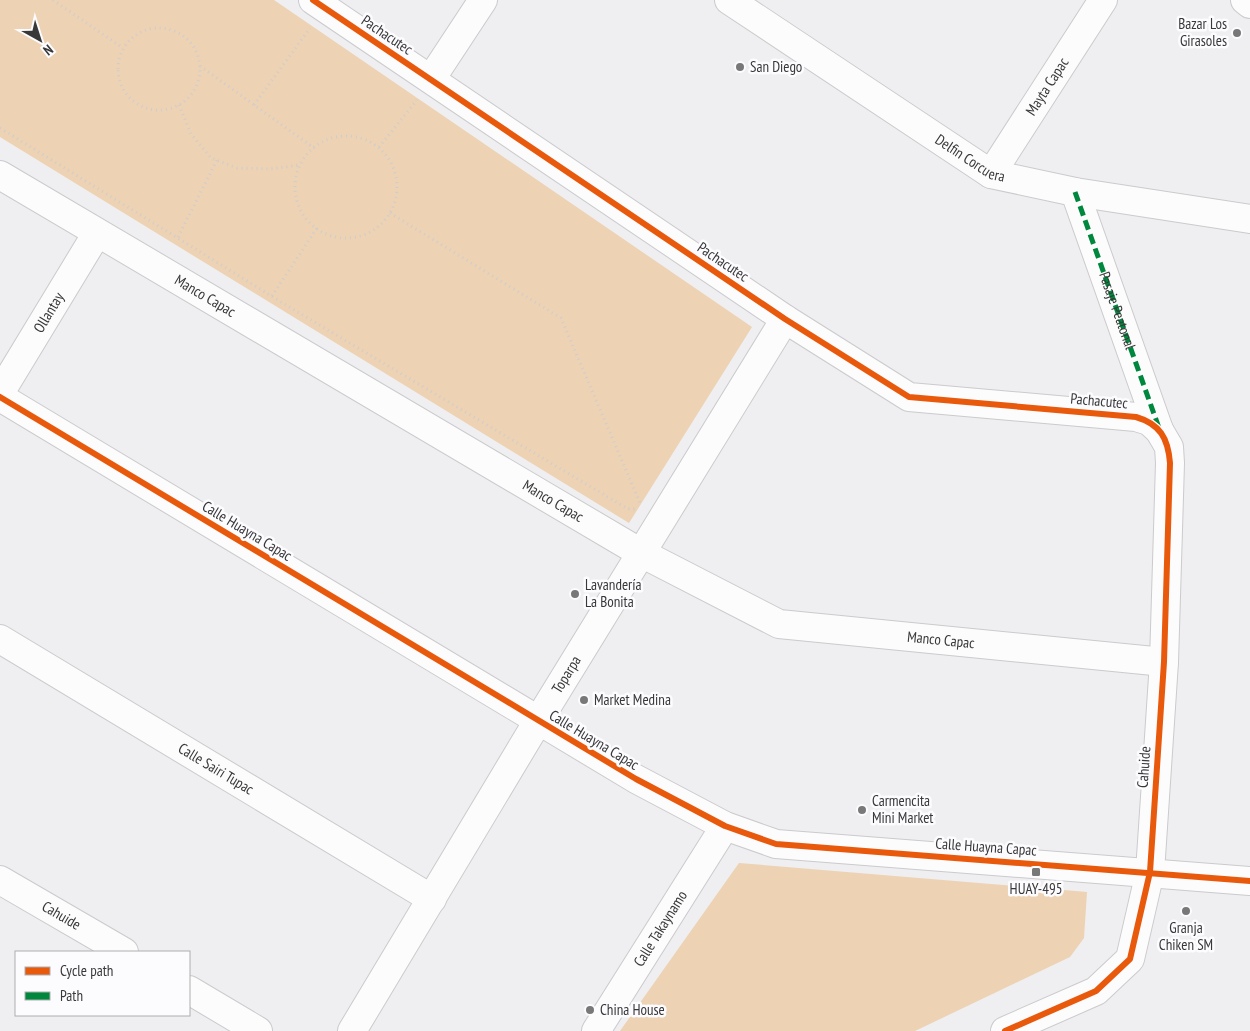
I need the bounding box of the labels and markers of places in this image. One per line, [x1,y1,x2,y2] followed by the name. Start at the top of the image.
[1178,14,1227,50] place label: Bazar Los Girasoles
[1231,27,1243,39] marker: Bazar Los Girasoles
[750,57,802,76] place label: San Diego
[734,61,746,73] marker: San Diego
[585,575,641,611] place label: Lavandería La Bonita
[569,588,581,600] marker: Lavandería La Bonita
[594,690,671,709] place label: Market Medina
[578,694,590,706] marker: Market Medina
[872,791,934,827] place label: Carmencita Mini Market
[856,804,868,816] marker: Carmencita Mini Market
[1030,866,1042,878] marker: HUAY-495
[1010,879,1062,898] place label: HUAY-495
[1180,905,1192,917] marker: Granja Chiken SM
[1159,918,1213,954] place label: Granja Chiken SM
[600,1000,665,1019] place label: China House
[584,1004,596,1016] marker: China House

